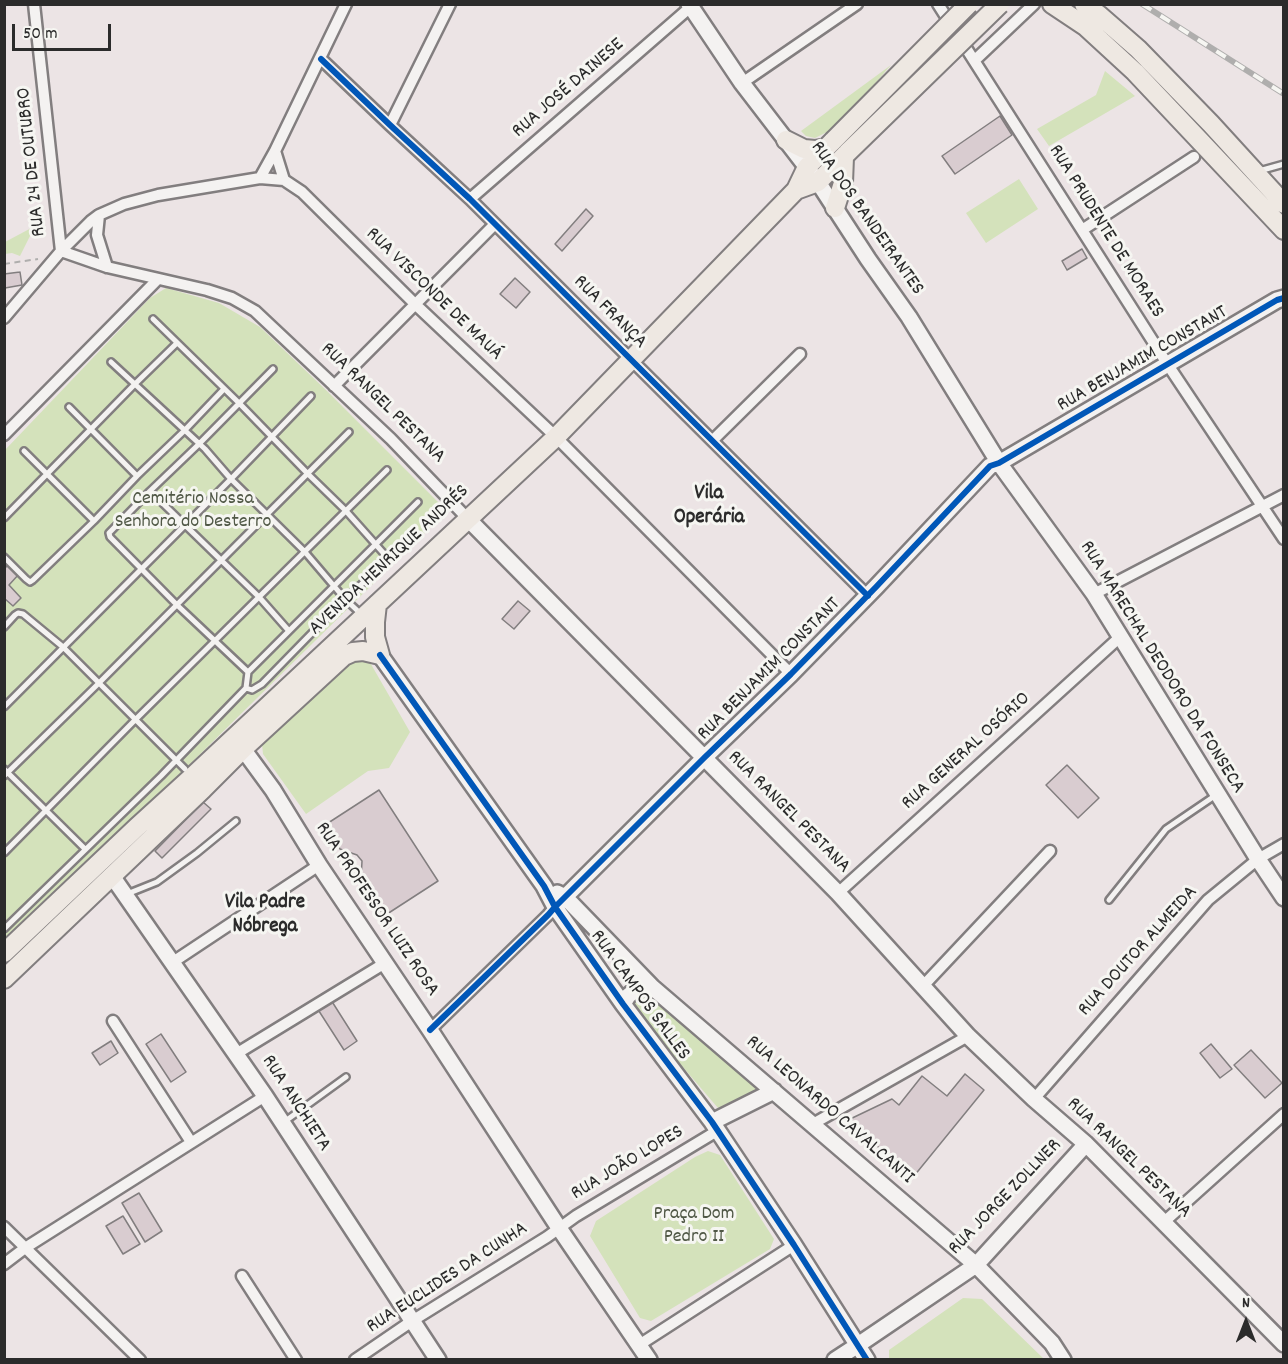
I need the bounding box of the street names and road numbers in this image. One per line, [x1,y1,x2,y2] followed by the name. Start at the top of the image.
[508,34,630,144] street label: RUA JOSÉ DAINESE
[13,86,53,238] street label: RUA 24 DE OUTUBRO
[804,137,928,301] street label: RUA DOS BANDEIRANTES
[1042,141,1168,323] street label: RUA PRUDENTE DE MORAES
[359,223,507,367] street label: RUA VISCONDE DE MAUÁ
[567,271,651,355] street label: RUA FRANÇA
[1054,301,1232,419] street label: RUA BENJAMIM CONSTANT
[315,338,449,470] street label: RUA RANGEL PESTANA
[305,480,475,642] street label: AVENIDA HENRIQUE ANDRÉS
[1073,537,1249,799] street label: RUA MARECHAL DEODORO DA FONSECA
[693,593,847,747] street label: RUA BENJAMIM CONSTANT
[898,688,1036,816] street label: RUA GENERAL OSÓRIO
[722,747,854,879] street label: RUA RANGEL PESTANA
[309,818,443,1002] street label: RUA PROFESSOR LUIZ ROSA
[1074,882,1204,1022] street label: RUA DOUTOR ALMEIDA
[584,926,694,1066] street label: RUA CAMPOS SALLES
[740,1031,918,1191] street label: RUA LEONARDO CAVALCANTI
[255,1051,335,1157] street label: RUA ANCHIETA
[1061,1093,1195,1225] street label: RUA RANGEL PESTANA
[568,1121,688,1207] street label: RUA JOÃO LOPES
[944,1135,1068,1261] street label: RUA JORGE ZOLLNER
[363,1218,533,1340] street label: RUA EUCLIDES DA CUNHA

